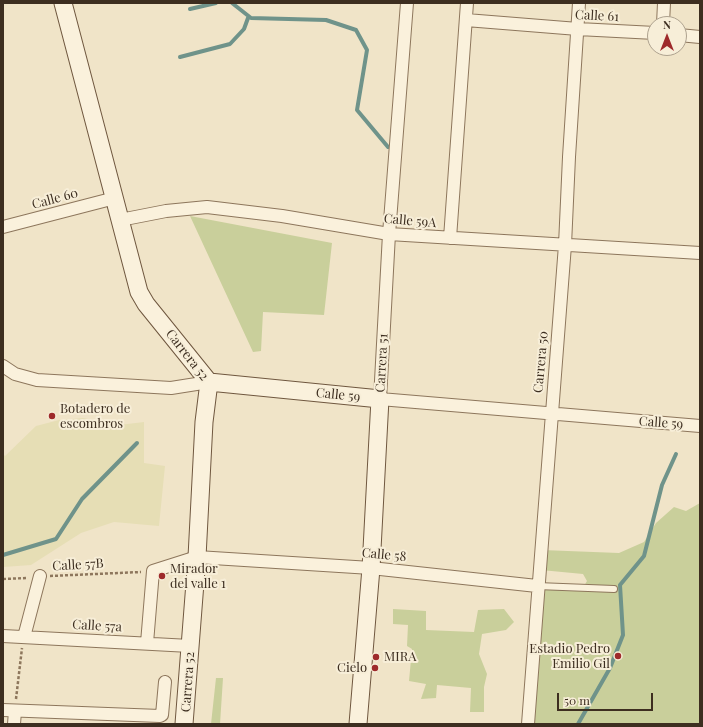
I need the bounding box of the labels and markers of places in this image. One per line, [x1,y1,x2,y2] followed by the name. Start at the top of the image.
[60,401,130,432] place label: Botadero de escombros
[47,411,57,421] marker: Botadero de escombros
[170,561,226,592] place label: Mirador del valle 1
[157,571,167,581] marker: Mirador del valle 1
[529,641,610,672] place label: Estadio Pedro Emilio Gil
[384,649,416,665] place label: MIRA
[613,651,623,661] marker: Estadio Pedro Emilio Gil
[371,652,381,662] marker: MIRA
[337,660,367,676] place label: Cielo
[370,663,380,673] marker: Cielo

